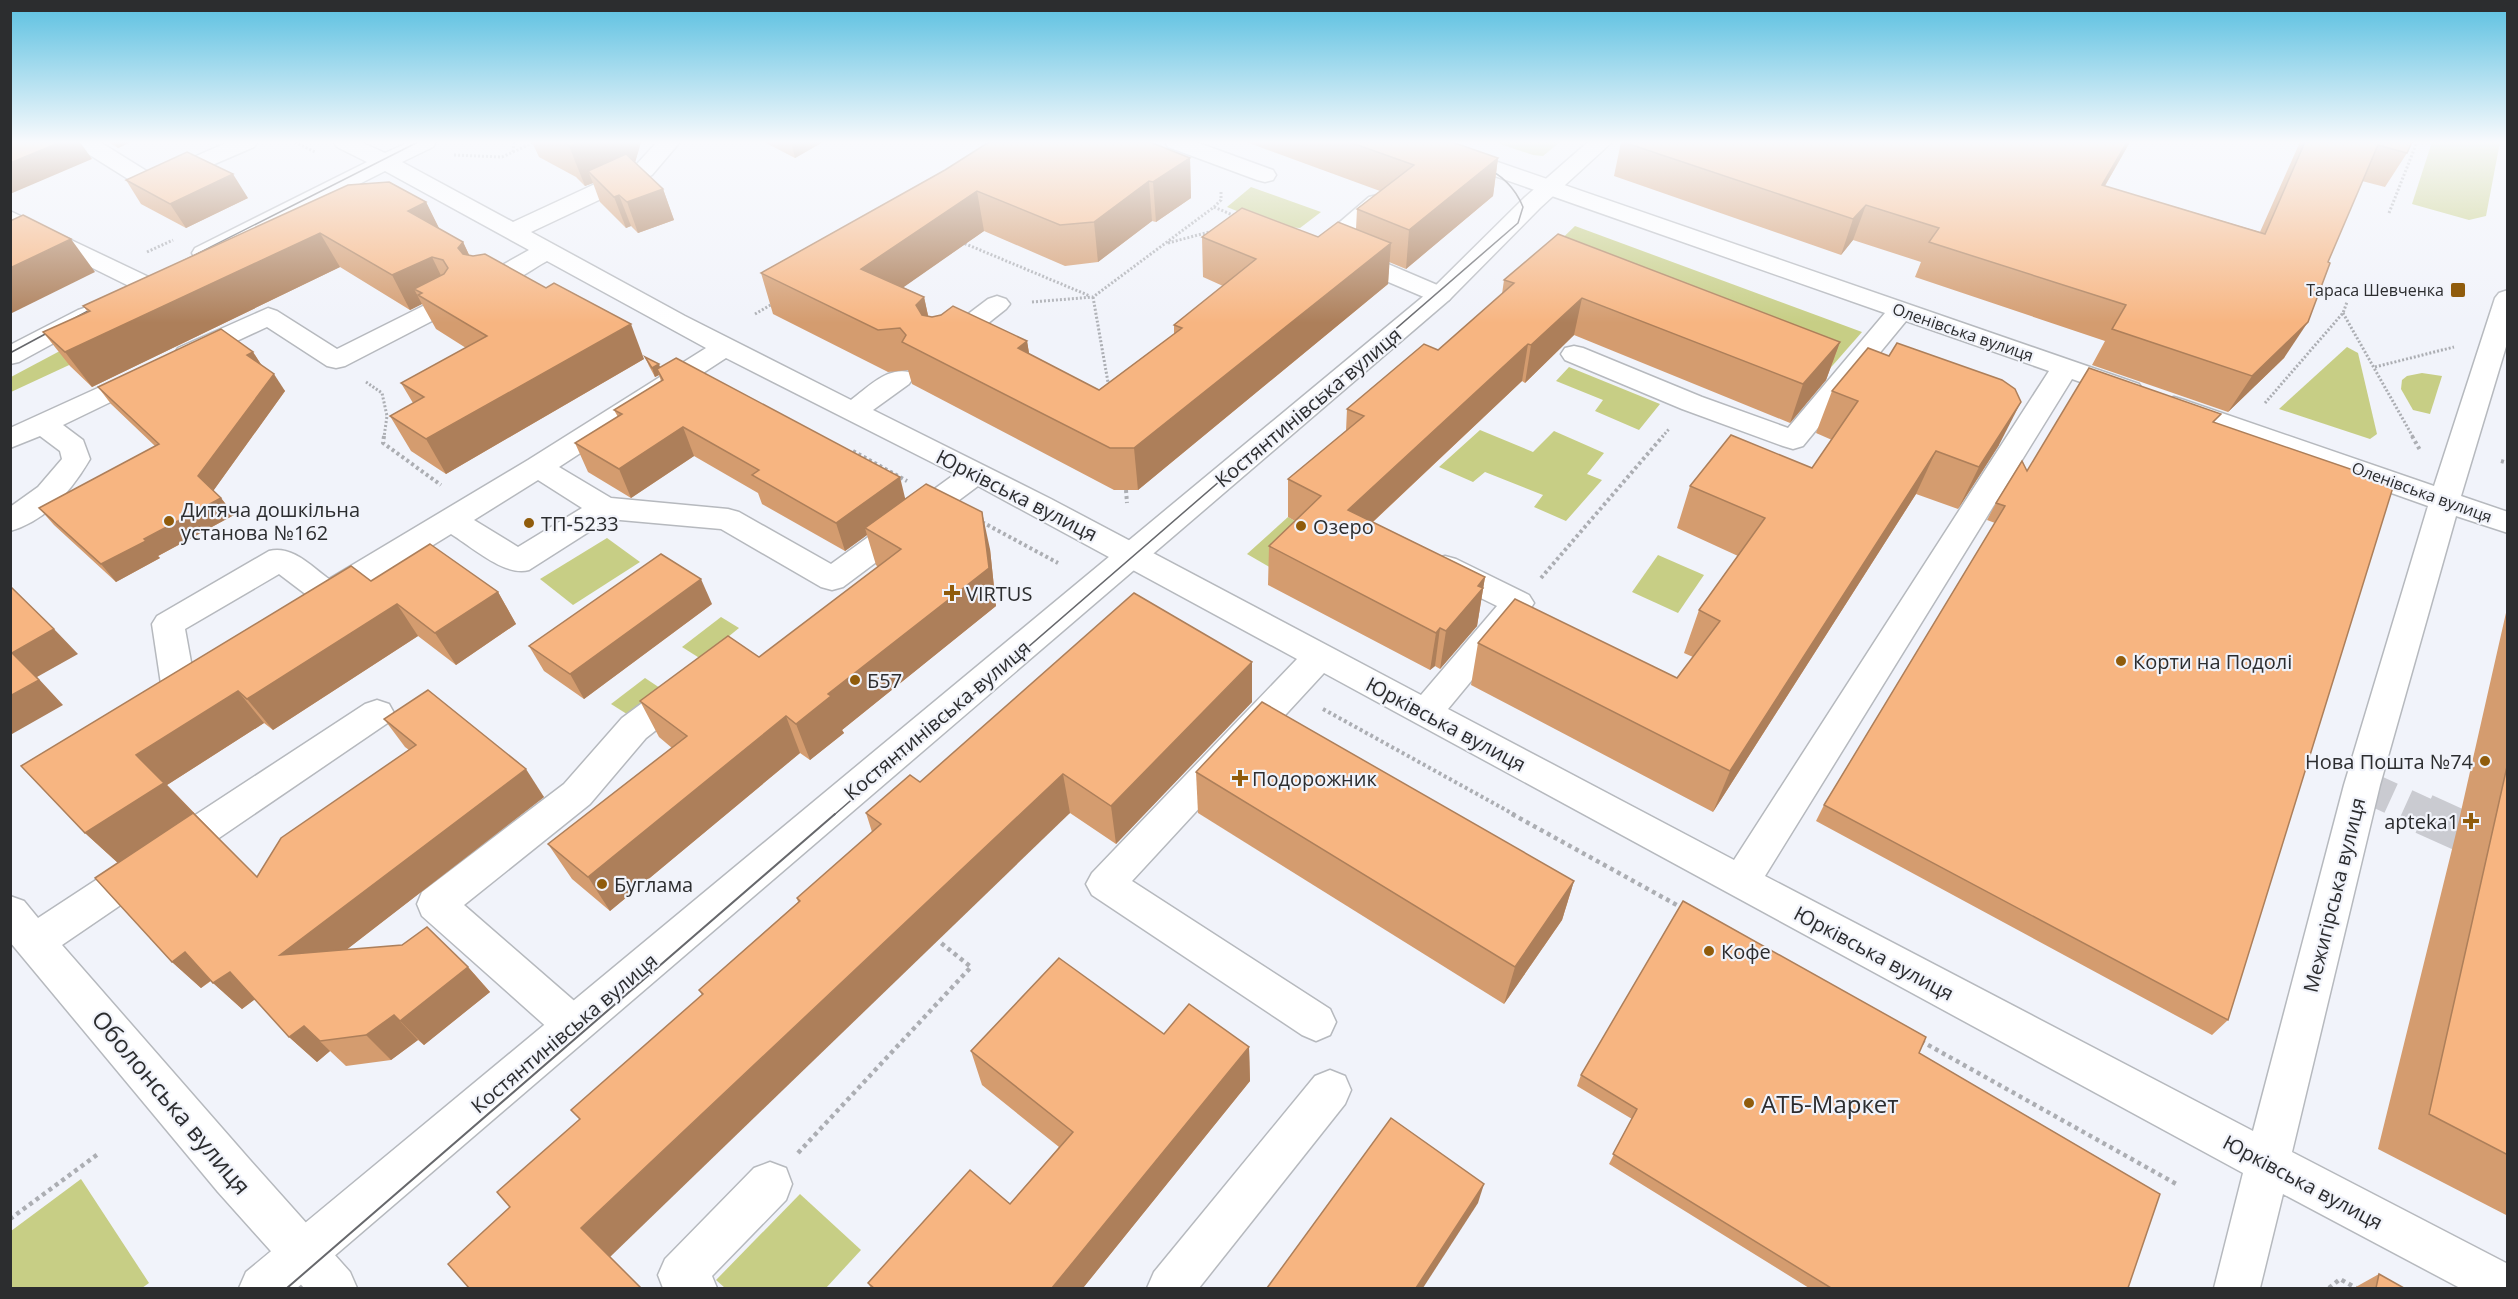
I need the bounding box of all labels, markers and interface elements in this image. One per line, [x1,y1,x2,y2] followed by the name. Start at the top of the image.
[2306,279,2444,301] place label: Тараса Шевченка
[2449,281,2467,299] marker: Тараса Шевченка
[1890,298,2036,366] street label: Оленівська вулиця
[1209,321,1407,493] street label: Костянтинівська вулиця
[932,443,1102,547] street label: Юрківська вулиця
[2349,456,2495,528] street label: Оленівська вулиця
[181,496,360,546] place label: Дитяча дошкільна установа №162
[541,510,619,537] place label: ТП-5233
[1313,513,1374,540] place label: Озеро
[162,514,176,528] marker: Дитяча дошкільна установа №162
[522,516,536,530] marker: ТП-5233
[1294,519,1308,533] marker: Озеро
[966,580,1032,607] place label: VIRTUS
[943,584,961,602] marker: VIRTUS
[838,634,1036,806] street label: Костянтинівська вулиця
[2133,648,2292,675] place label: Корти на Подолі
[2114,654,2128,668] marker: Корти на Подолі
[867,667,902,694] place label: Б57
[1361,670,1531,778] street label: Юрківська вулиця
[848,673,862,687] marker: Б57
[2305,748,2474,775] place label: Нова Пошта №74
[2478,754,2492,768] marker: Нова Пошта №74
[1252,765,1377,792] place label: Подорожник
[1233,771,1247,785] marker: Подорожник
[2297,795,2371,995] street label: Межигірська вулиця
[2384,808,2459,835] place label: apteka1
[2464,814,2478,828] marker: apteka1
[614,871,693,898] place label: Буглама
[595,877,609,891] marker: Буглама
[1789,899,1959,1007] street label: Юрківська вулиця
[1721,938,1771,965] place label: Кофе
[1702,944,1716,958] marker: Кофе
[465,947,663,1119] street label: Костянтинівська вулиця
[85,1003,259,1201] street label: Оболонська вулиця
[1761,1087,1899,1120] place label: АТБ-Маркет
[1742,1096,1756,1110] marker: АТБ-Маркет
[2218,1128,2388,1236] street label: Юрківська вулиця

